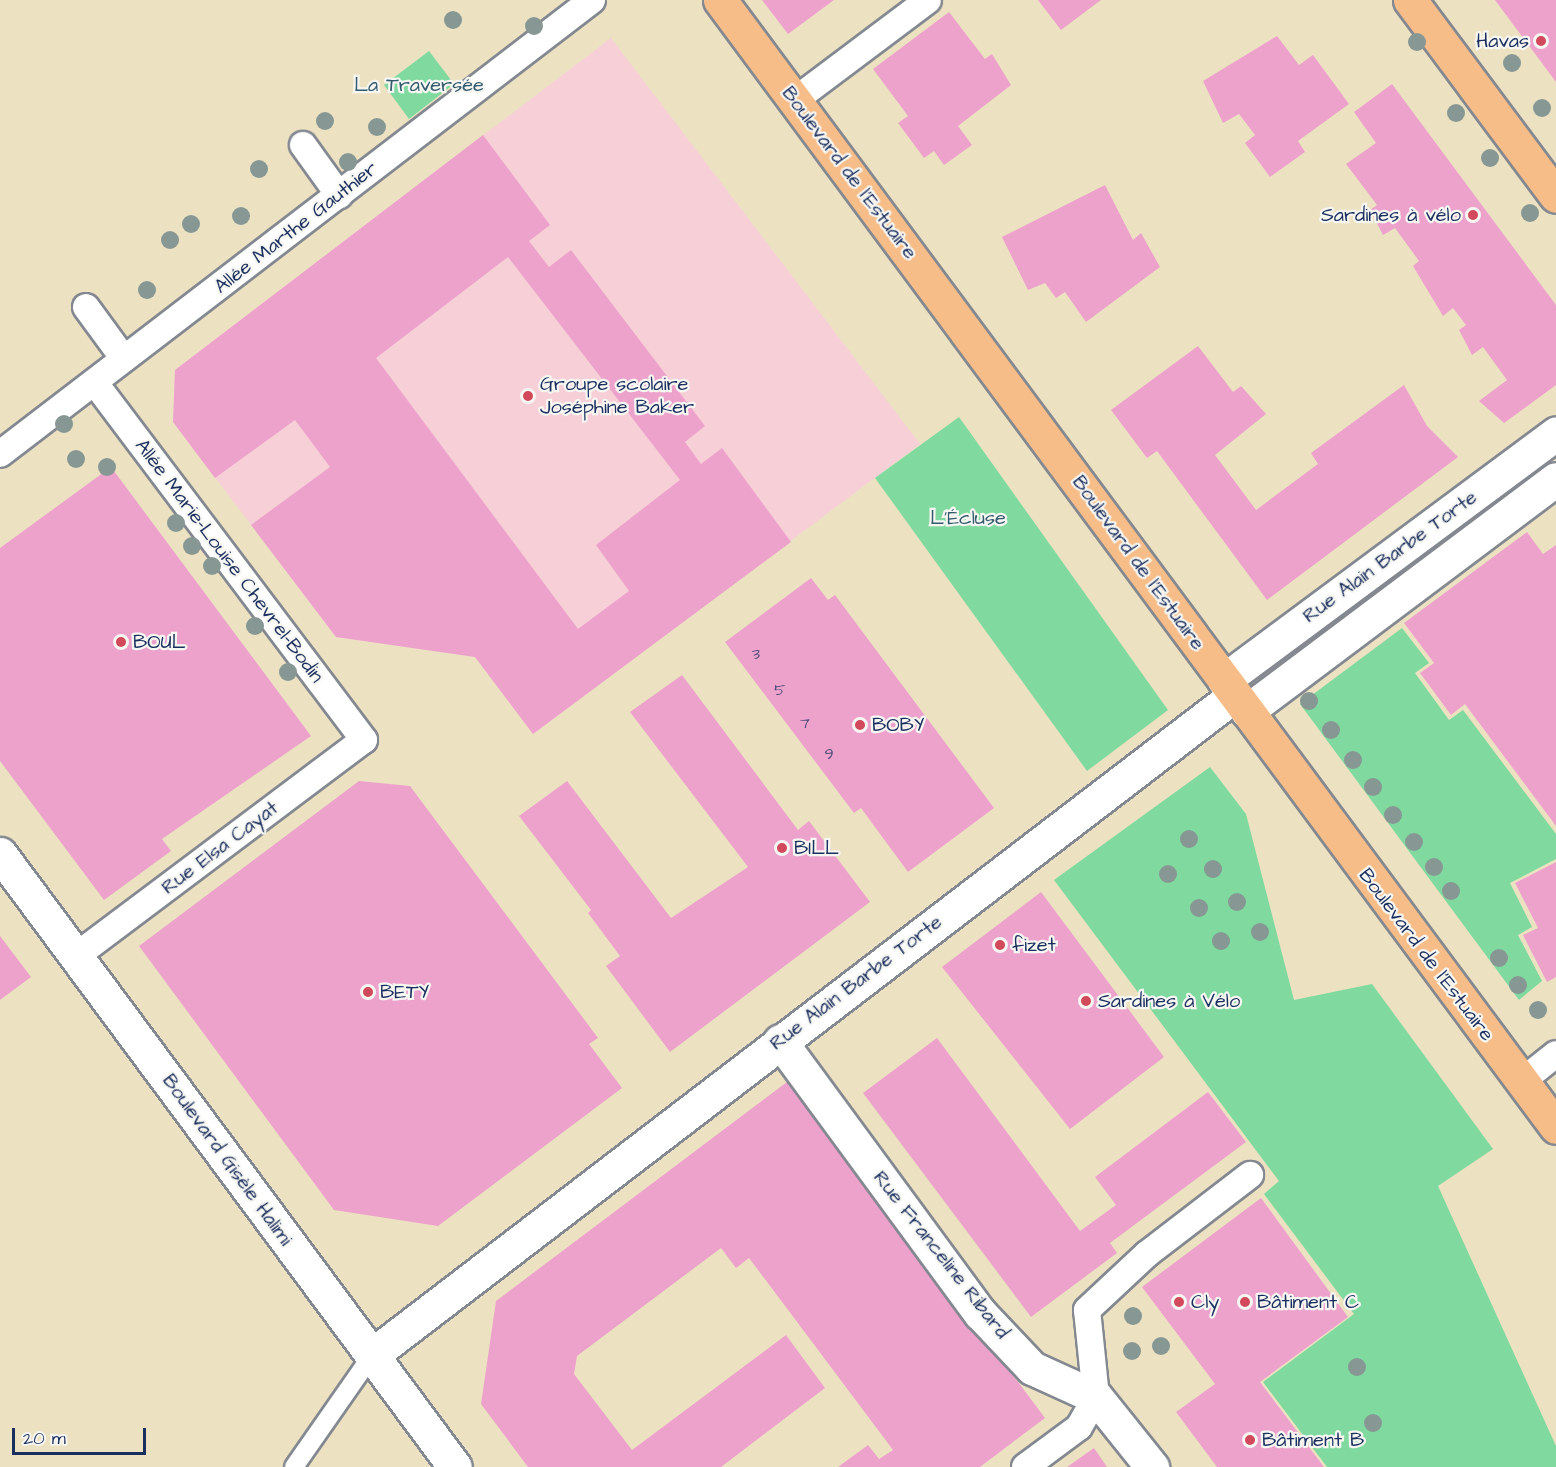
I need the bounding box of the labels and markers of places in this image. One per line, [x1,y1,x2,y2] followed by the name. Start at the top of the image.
[1476,29,1529,53] place label: Havas
[1534,34,1548,48] marker: Havas
[1321,203,1461,227] place label: Sardines à vélo
[1466,208,1480,222] marker: Sardines à vélo
[540,372,694,419] place label: Groupe scolaire Joséphine Baker
[521,389,535,403] marker: Groupe scolaire Joséphine Baker
[133,630,186,654] place label: BOUL
[114,635,128,649] marker: BOUL
[872,713,925,737] place label: BOBY
[853,718,867,732] marker: BOBY
[794,836,839,860] place label: BILL
[775,841,789,855] marker: BILL
[1012,933,1056,957] place label: fizet
[993,938,1007,952] marker: fizet
[380,980,429,1004] place label: BETY
[361,985,375,999] marker: BETY
[1098,989,1240,1013] place label: Sardines à Vélo
[1079,994,1093,1008] marker: Sardines à Vélo
[1191,1290,1219,1314] place label: Cly
[1257,1290,1359,1314] place label: Bâtiment C
[1172,1295,1186,1309] marker: Cly
[1238,1295,1252,1309] marker: Bâtiment C
[1262,1428,1364,1452] place label: Bâtiment B
[1243,1433,1257,1447] marker: Bâtiment B

